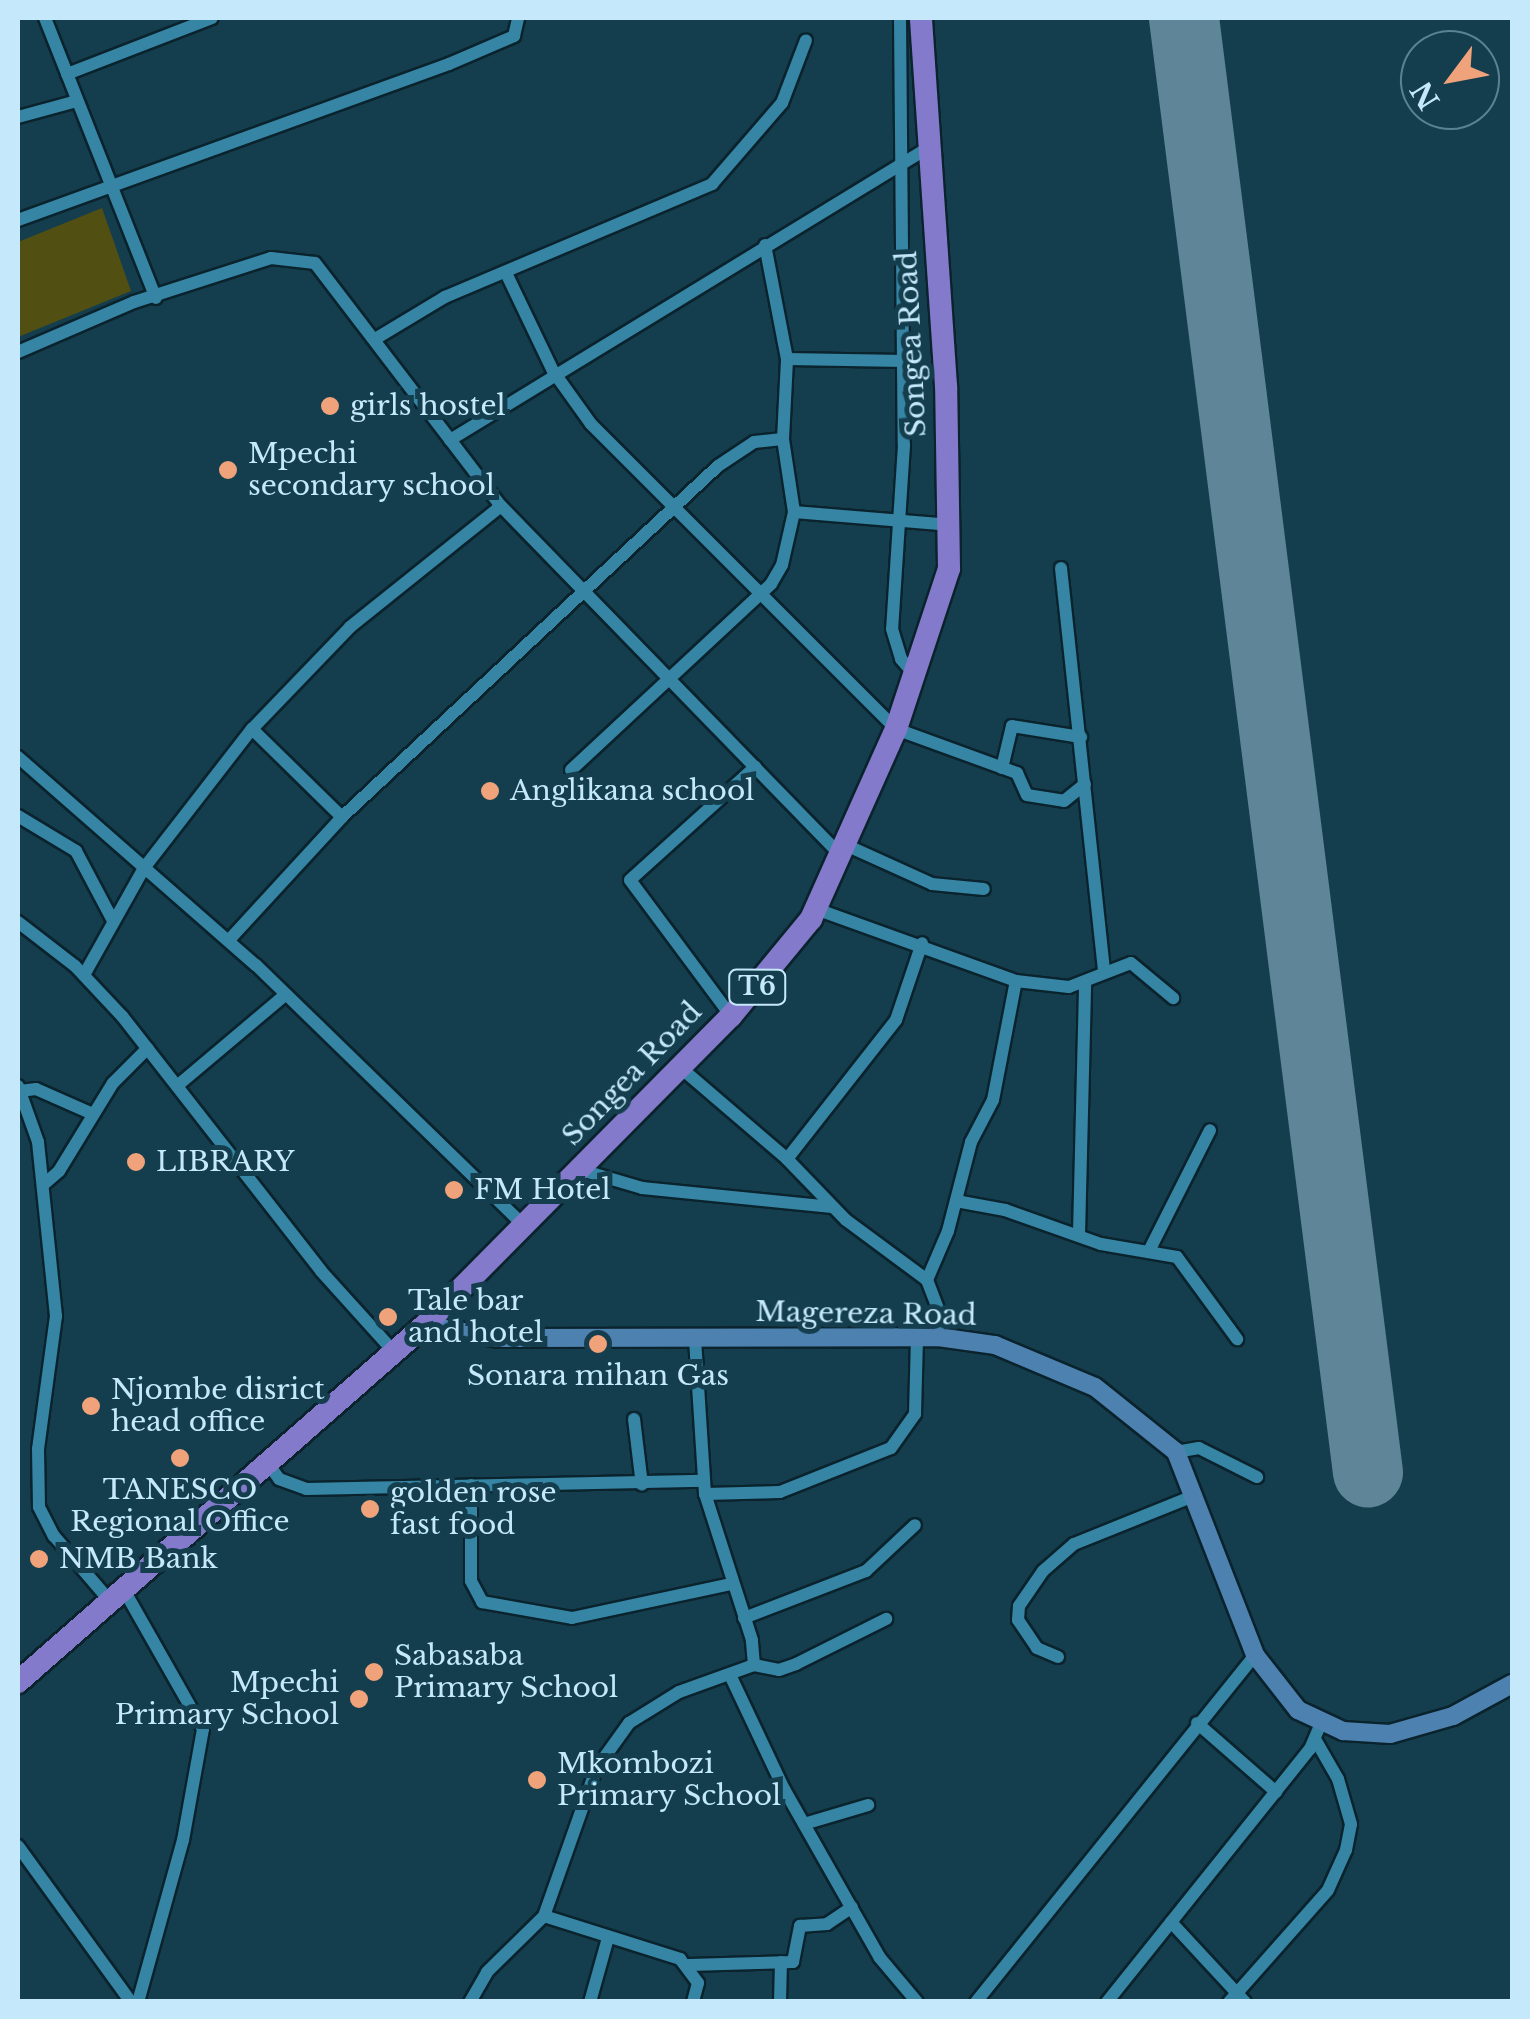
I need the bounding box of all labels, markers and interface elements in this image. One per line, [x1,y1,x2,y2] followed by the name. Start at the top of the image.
[1400,30,1500,130] north arrow
[1404,75,1448,116] text: N
[890,250,934,438] street label: Songea Road
[350,389,506,423] place label: girls hostel
[319,395,341,417] marker: girls hostel
[248,437,496,503] place label: Mpechi secondary school
[217,459,239,481] marker: Mpechi secondary school
[510,774,755,808] place label: Anglikana school
[479,780,501,802] marker: Anglikana school
[727,967,787,1007] road number: T6
[555,995,709,1153] street label: Songea Road
[156,1145,295,1179] place label: LIBRARY
[125,1151,147,1173] marker: LIBRARY
[474,1173,610,1207] place label: FM Hotel
[443,1179,465,1201] marker: FM Hotel
[408,1284,543,1350] place label: Tale bar and hotel
[755,1295,977,1333] street label: Magereza Road
[377,1306,399,1328] marker: Tale bar and hotel
[587,1333,609,1355] marker: Sonara mihan Gas
[467,1359,729,1393] place label: Sonara mihan Gas
[111,1373,325,1439] place label: Njombe disrict head office
[80,1395,102,1417] marker: Njombe disrict head office
[169,1447,191,1469] marker: TANESCO Regional Office
[70,1473,290,1539] place label: TANESCO Regional Office
[390,1476,556,1542] place label: golden rose fast food
[359,1498,381,1520] marker: golden rose fast food
[59,1542,218,1576] place label: NMB Bank
[28,1548,50,1570] marker: NMB Bank
[394,1639,619,1705] place label: Sabasaba Primary School
[363,1661,385,1683] marker: Sabasaba Primary School
[114,1666,339,1732] place label: Mpechi Primary School
[348,1688,370,1710] marker: Mpechi Primary School
[557,1747,782,1813] place label: Mkombozi Primary School
[526,1769,548,1791] marker: Mkombozi Primary School

